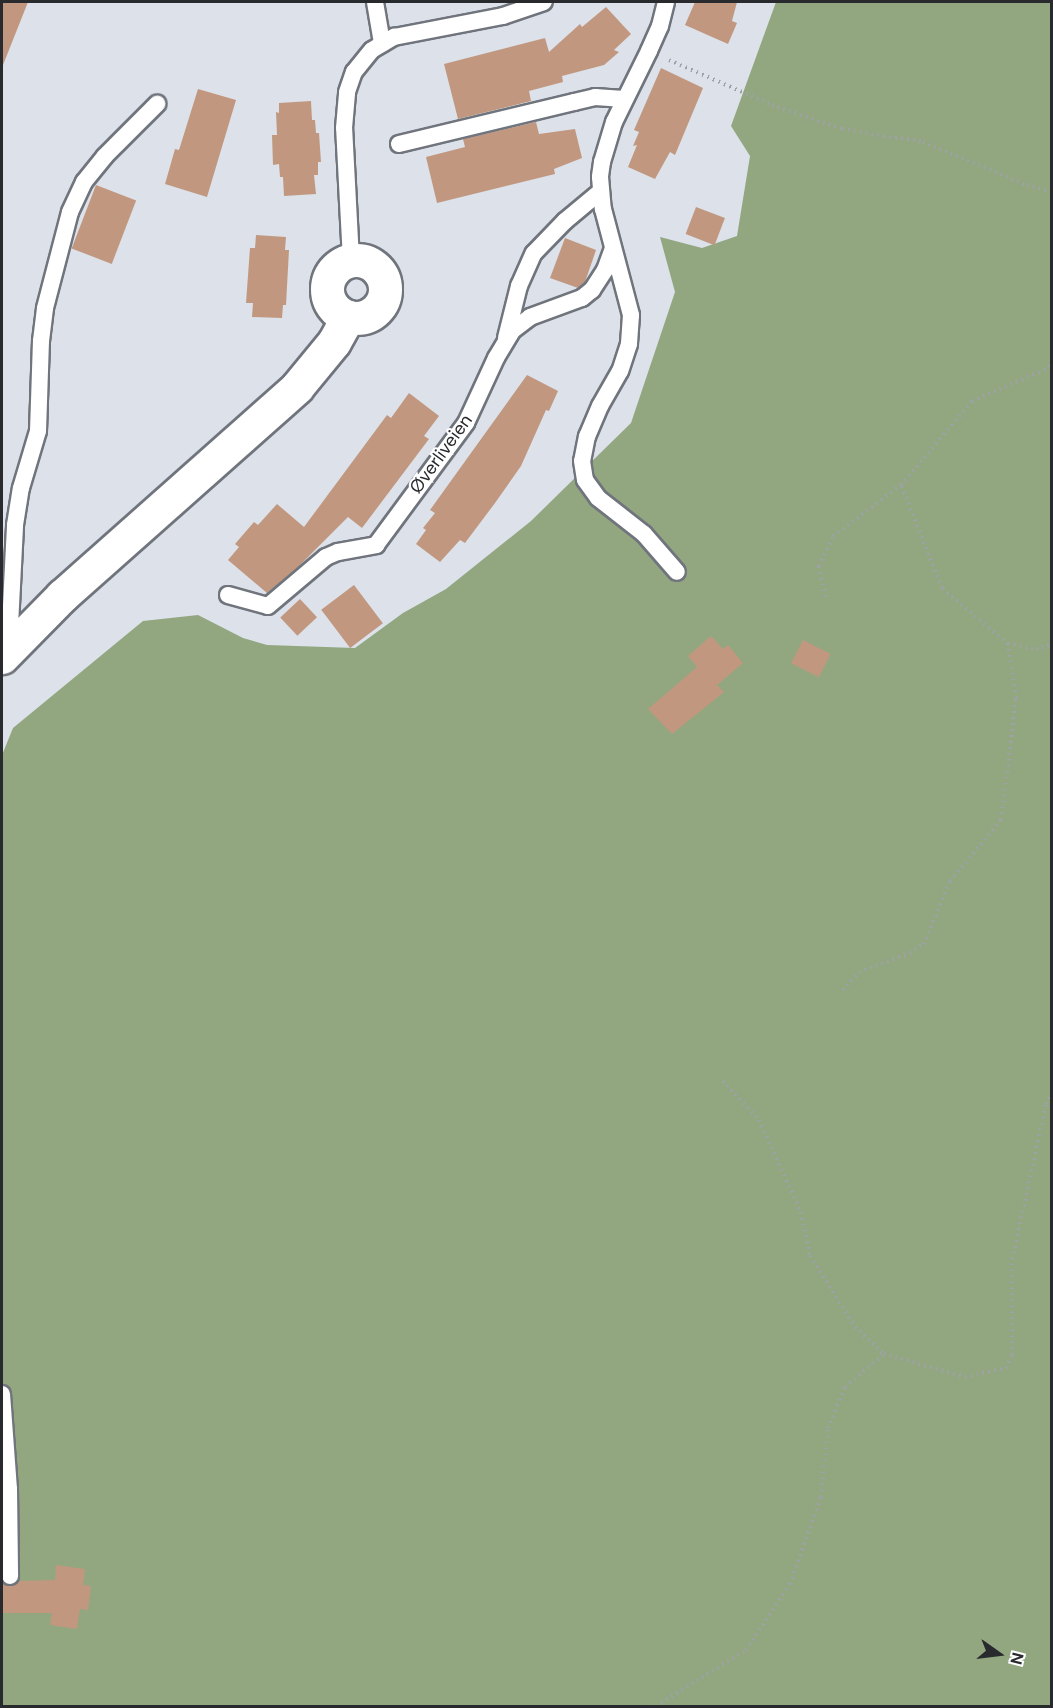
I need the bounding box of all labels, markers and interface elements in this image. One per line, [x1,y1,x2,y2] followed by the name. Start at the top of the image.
[405,410,477,498] street label: Øverliveien
[969,1624,1029,1684] north arrow
[1005,1650,1029,1667] text: N

